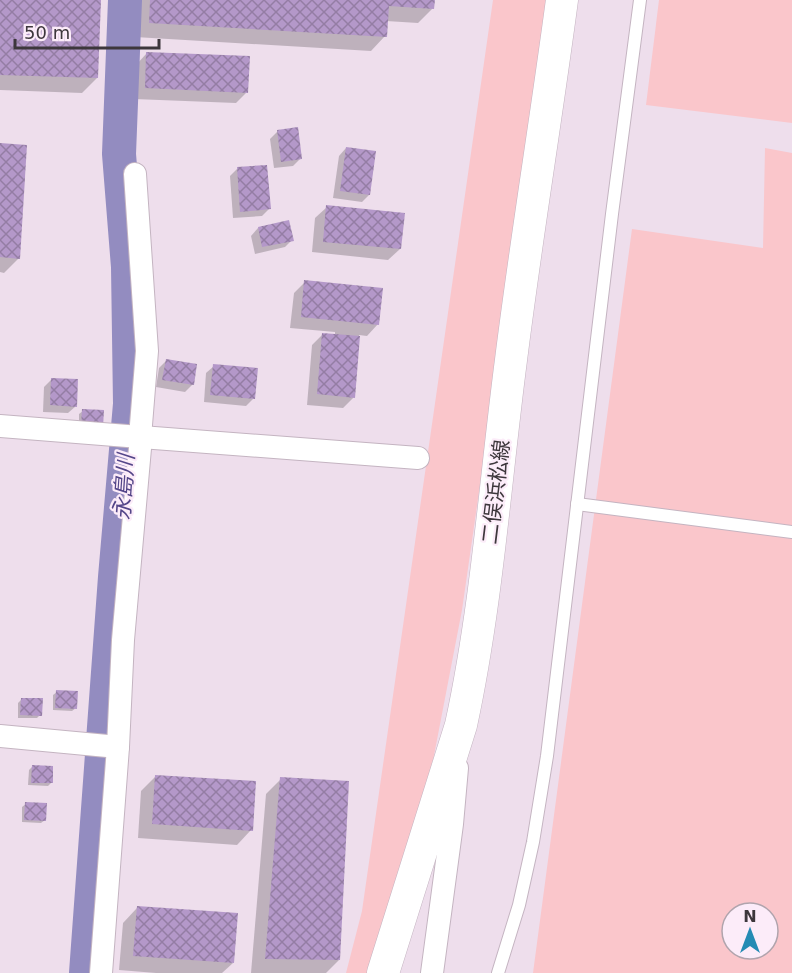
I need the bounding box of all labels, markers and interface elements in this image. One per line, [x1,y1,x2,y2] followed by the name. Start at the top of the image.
[15,12,159,50] scale bar
[24,22,70,43] text: 50 m
[478,438,514,546] street label: 二俣浜松線
[109,451,139,521] water label: 永島川
[720,901,780,961] north arrow
[743,907,757,926] text: N

